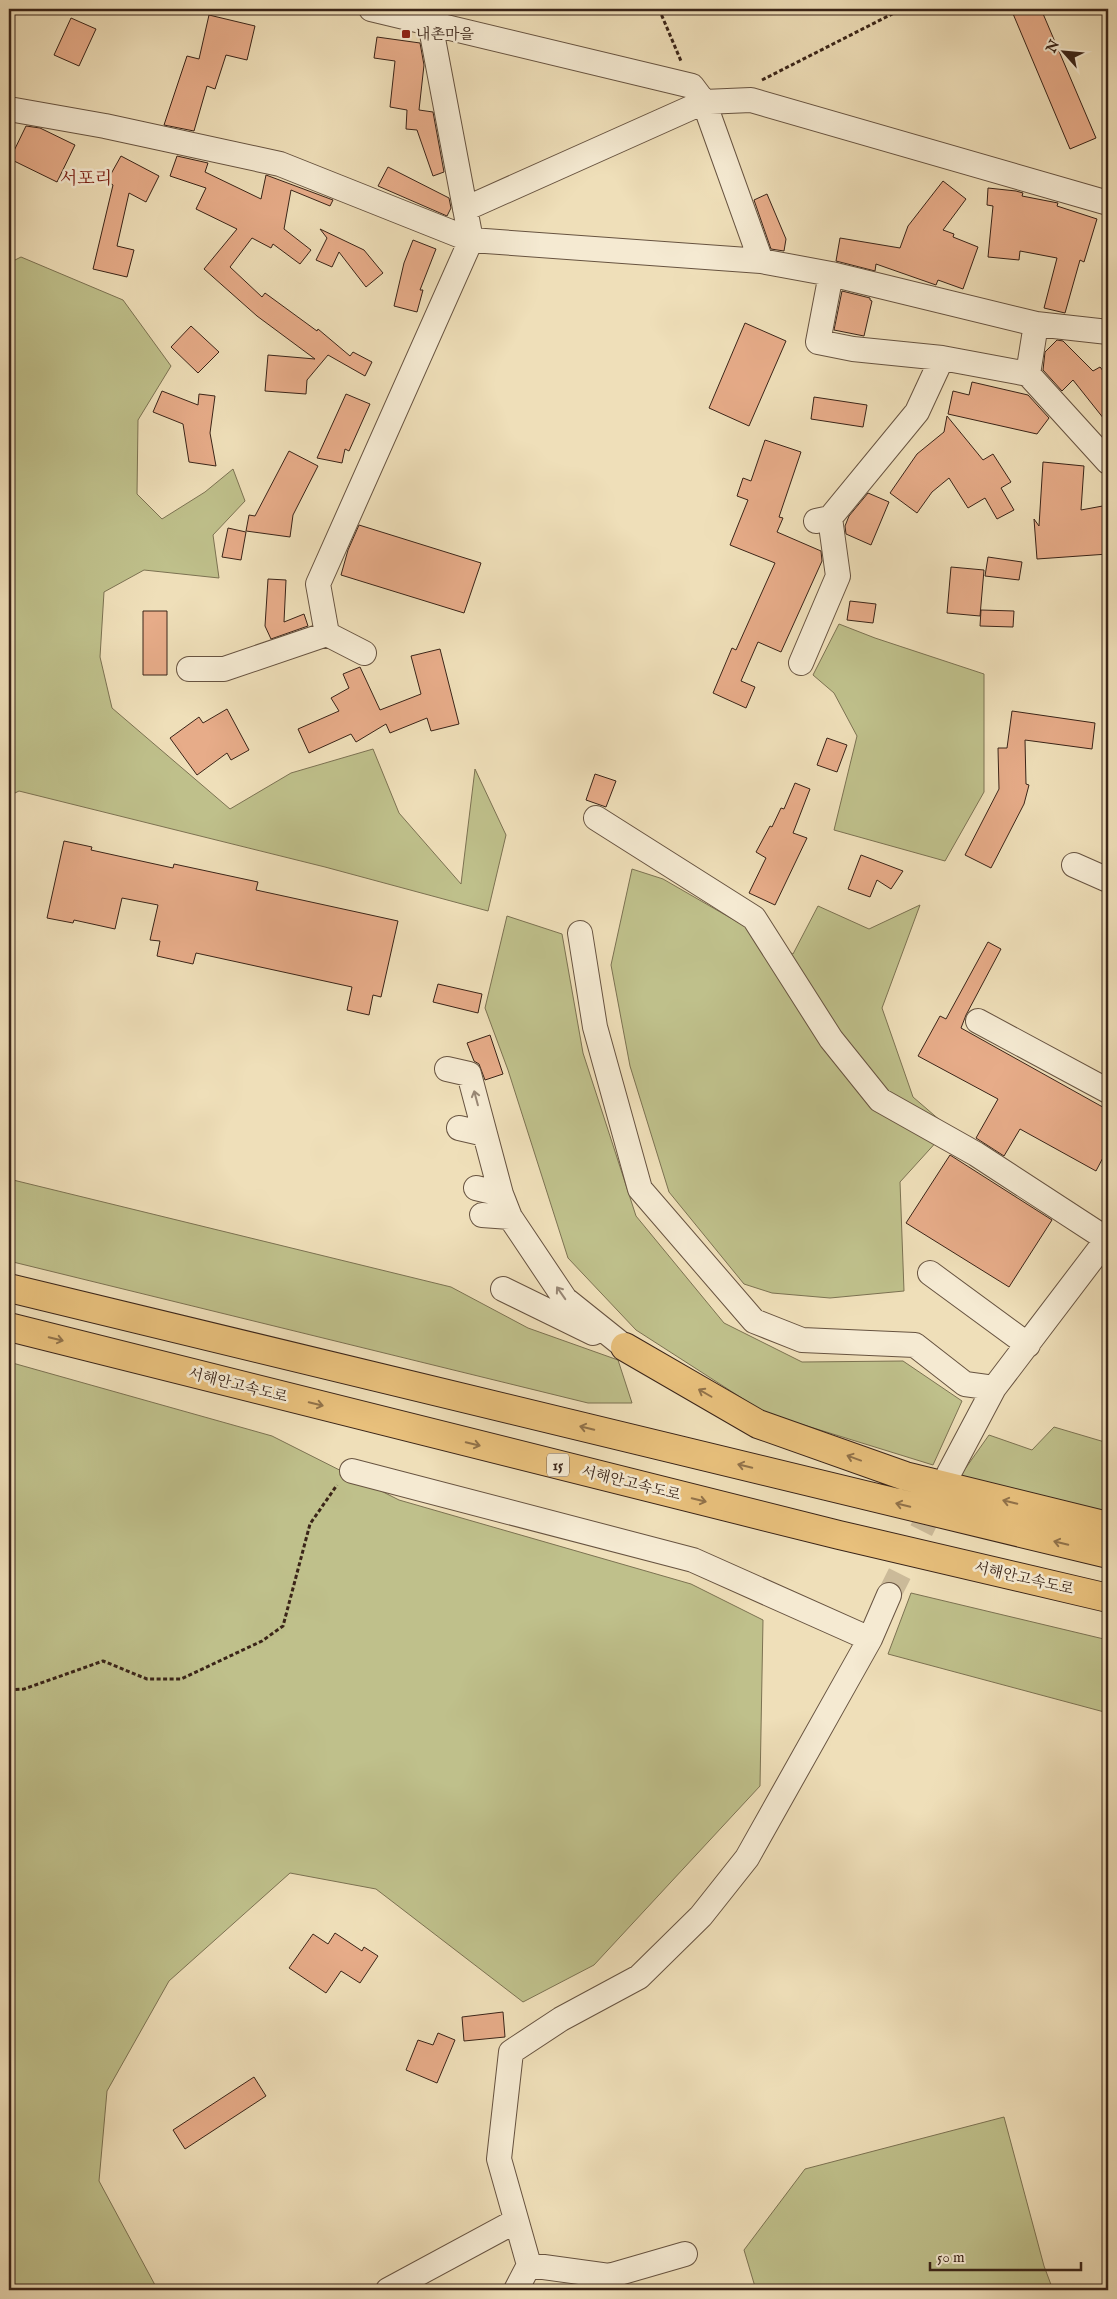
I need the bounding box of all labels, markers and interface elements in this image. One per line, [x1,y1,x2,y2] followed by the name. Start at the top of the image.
[416,25,474,44] place label: 내촌마을
[400,28,412,40] marker: 내촌마을
[1040,28,1090,78] north arrow
[1042,37,1064,57] text: N
[60,168,112,191] district label: 서포리
[470,1091,480,1107] one-way arrow
[556,1286,566,1300] one-way arrow
[48,1335,64,1344] one-way arrow
[186,1364,290,1407] street label: 서해안고속도로
[699,1388,713,1398] one-way arrow
[307,1400,323,1409] one-way arrow
[580,1423,596,1432] one-way arrow
[465,1440,481,1449] one-way arrow
[846,1453,862,1462] one-way arrow
[547,1454,569,1476] road number: 15
[738,1461,754,1470] one-way arrow
[579,1462,683,1505] street label: 서해안고속도로
[690,1496,706,1505] one-way arrow
[1002,1497,1018,1506] one-way arrow
[895,1500,911,1509] one-way arrow
[1053,1538,1069,1547] one-way arrow
[972,1558,1076,1599] street label: 서해안고속도로
[930,2239,1081,2271] scale bar
[937,2248,965,2267] text: 50 m

